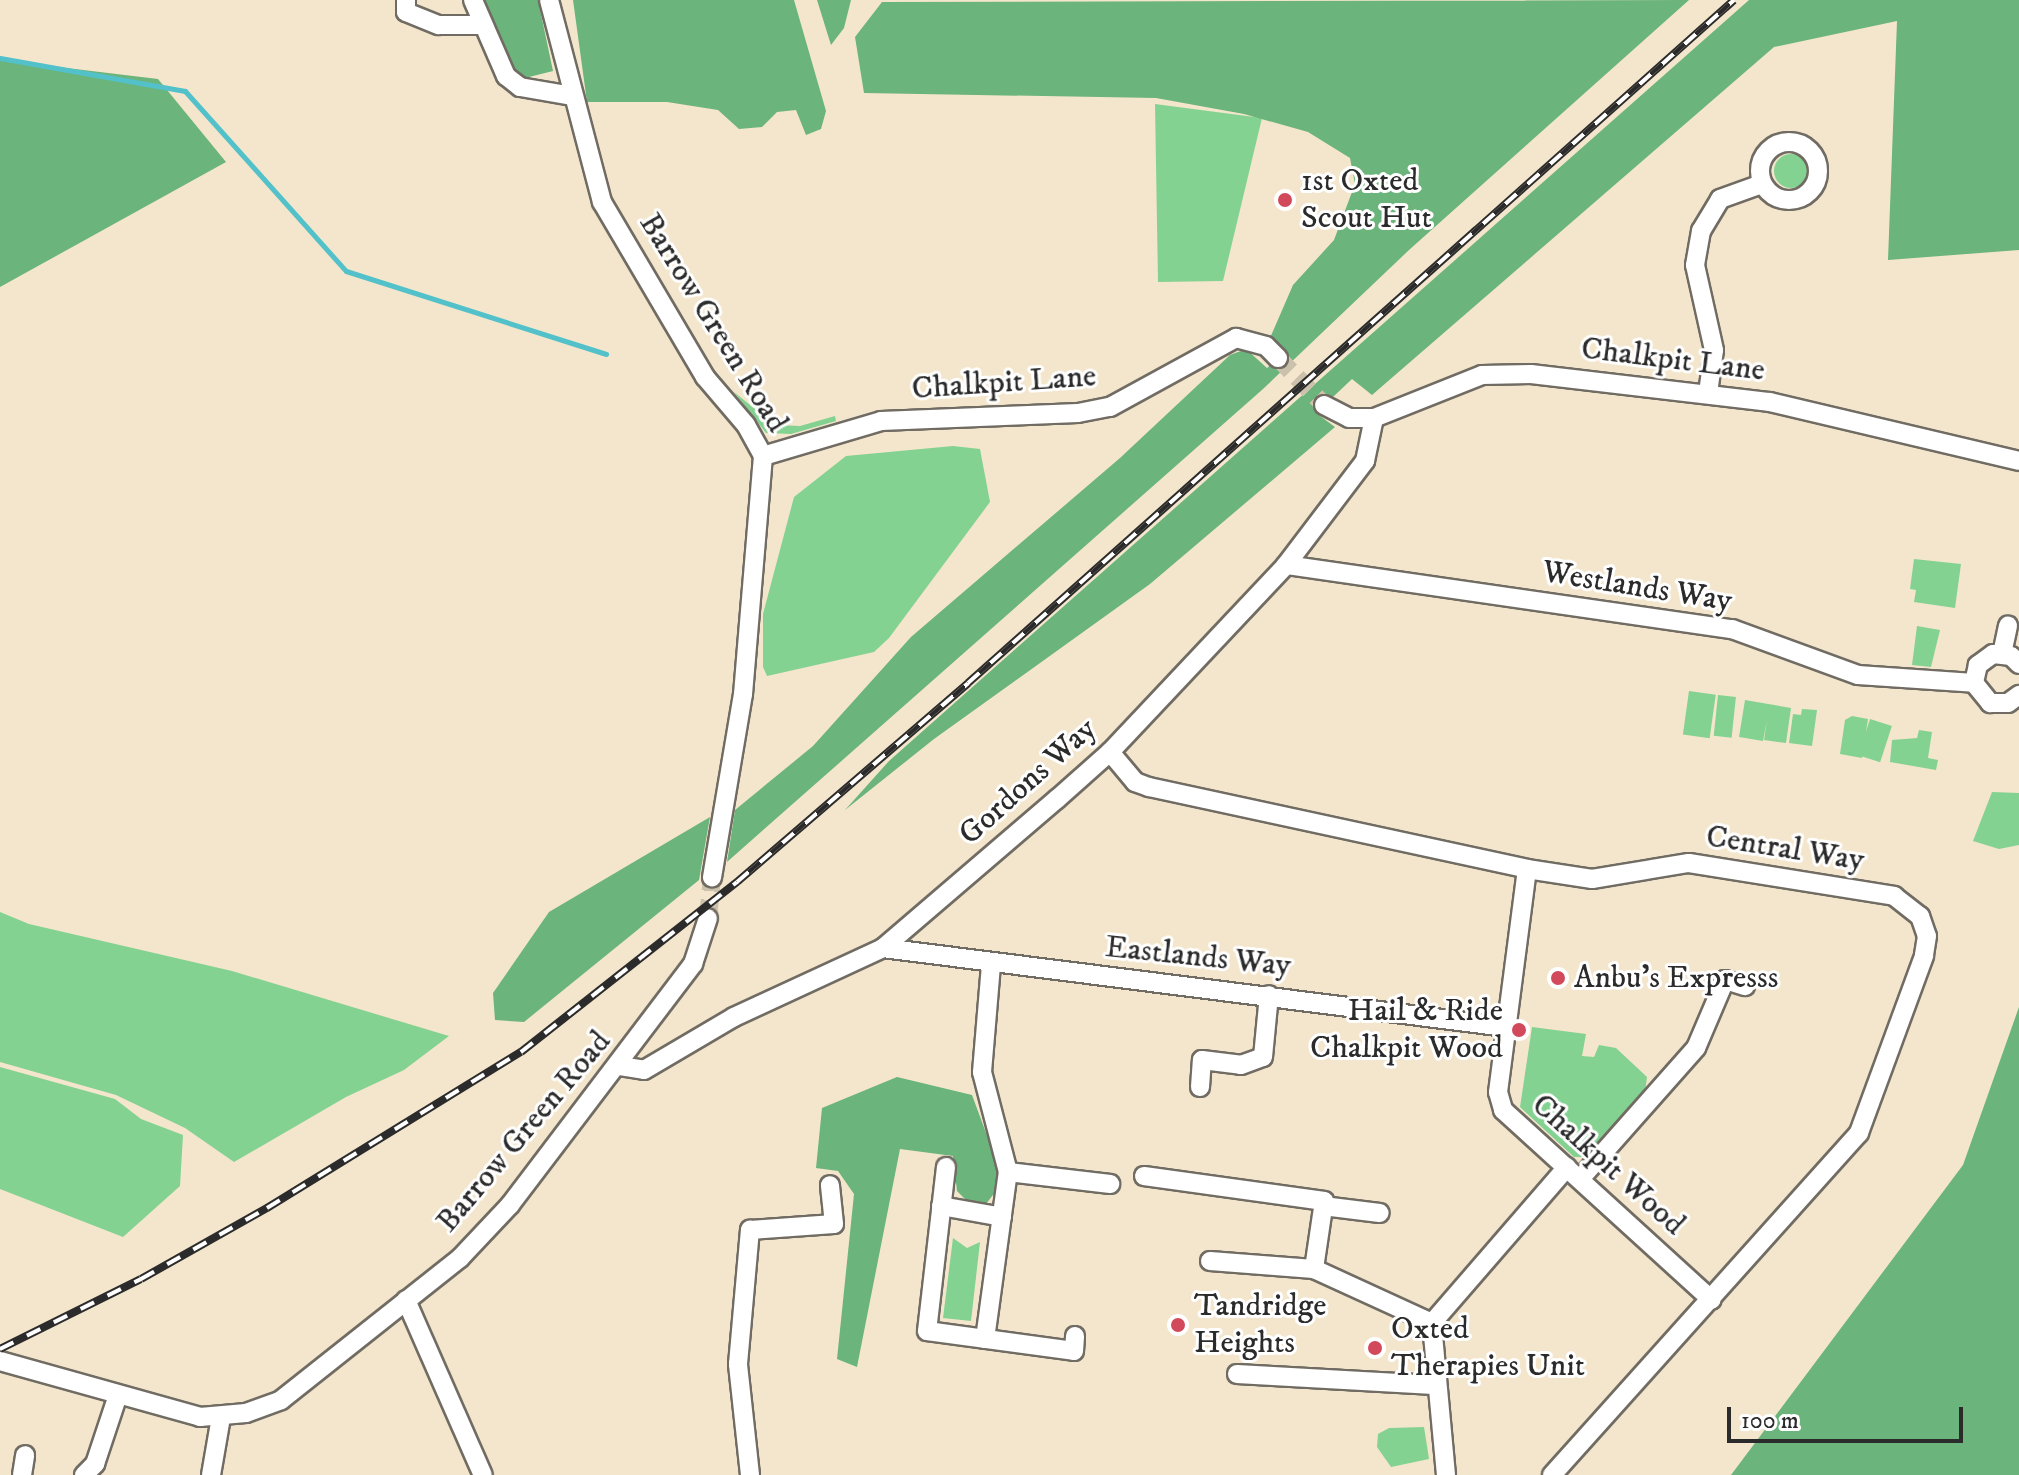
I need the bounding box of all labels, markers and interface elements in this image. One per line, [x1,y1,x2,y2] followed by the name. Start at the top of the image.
[1301,163,1432,238] place label: 1st Oxted Scout Hut
[1276,191,1294,209] marker: 1st Oxted Scout Hut
[630,206,796,440] street label: Barrow Green Road
[1579,330,1767,390] street label: Chalkpit Lane
[910,357,1098,409] street label: Chalkpit Lane
[1540,553,1734,621] street label: Westlands Way
[951,710,1105,854] street label: Gordons Way
[1703,818,1867,880] street label: Central Way
[1103,928,1293,986] street label: Eastlands Way
[1574,959,1778,997] place label: Anbu's Expresss
[1549,969,1567,987] marker: Anbu's Expresss
[1310,993,1503,1068] place label: Hail & Ride Chalkpit Wood
[1510,1021,1528,1039] marker: Hail & Ride Chalkpit Wood
[429,1023,619,1241] street label: Barrow Green Road
[1523,1086,1693,1244] street label: Chalkpit Wood
[1194,1288,1327,1363] place label: Tandridge Heights
[1391,1311,1585,1386] place label: Oxted Therapies Unit
[1169,1316,1187,1334] marker: Tandridge Heights
[1366,1339,1384,1357] marker: Oxted Therapies Unit
[1731,1391,1967,1441] scale bar
[1741,1406,1799,1436] text: 100 m

